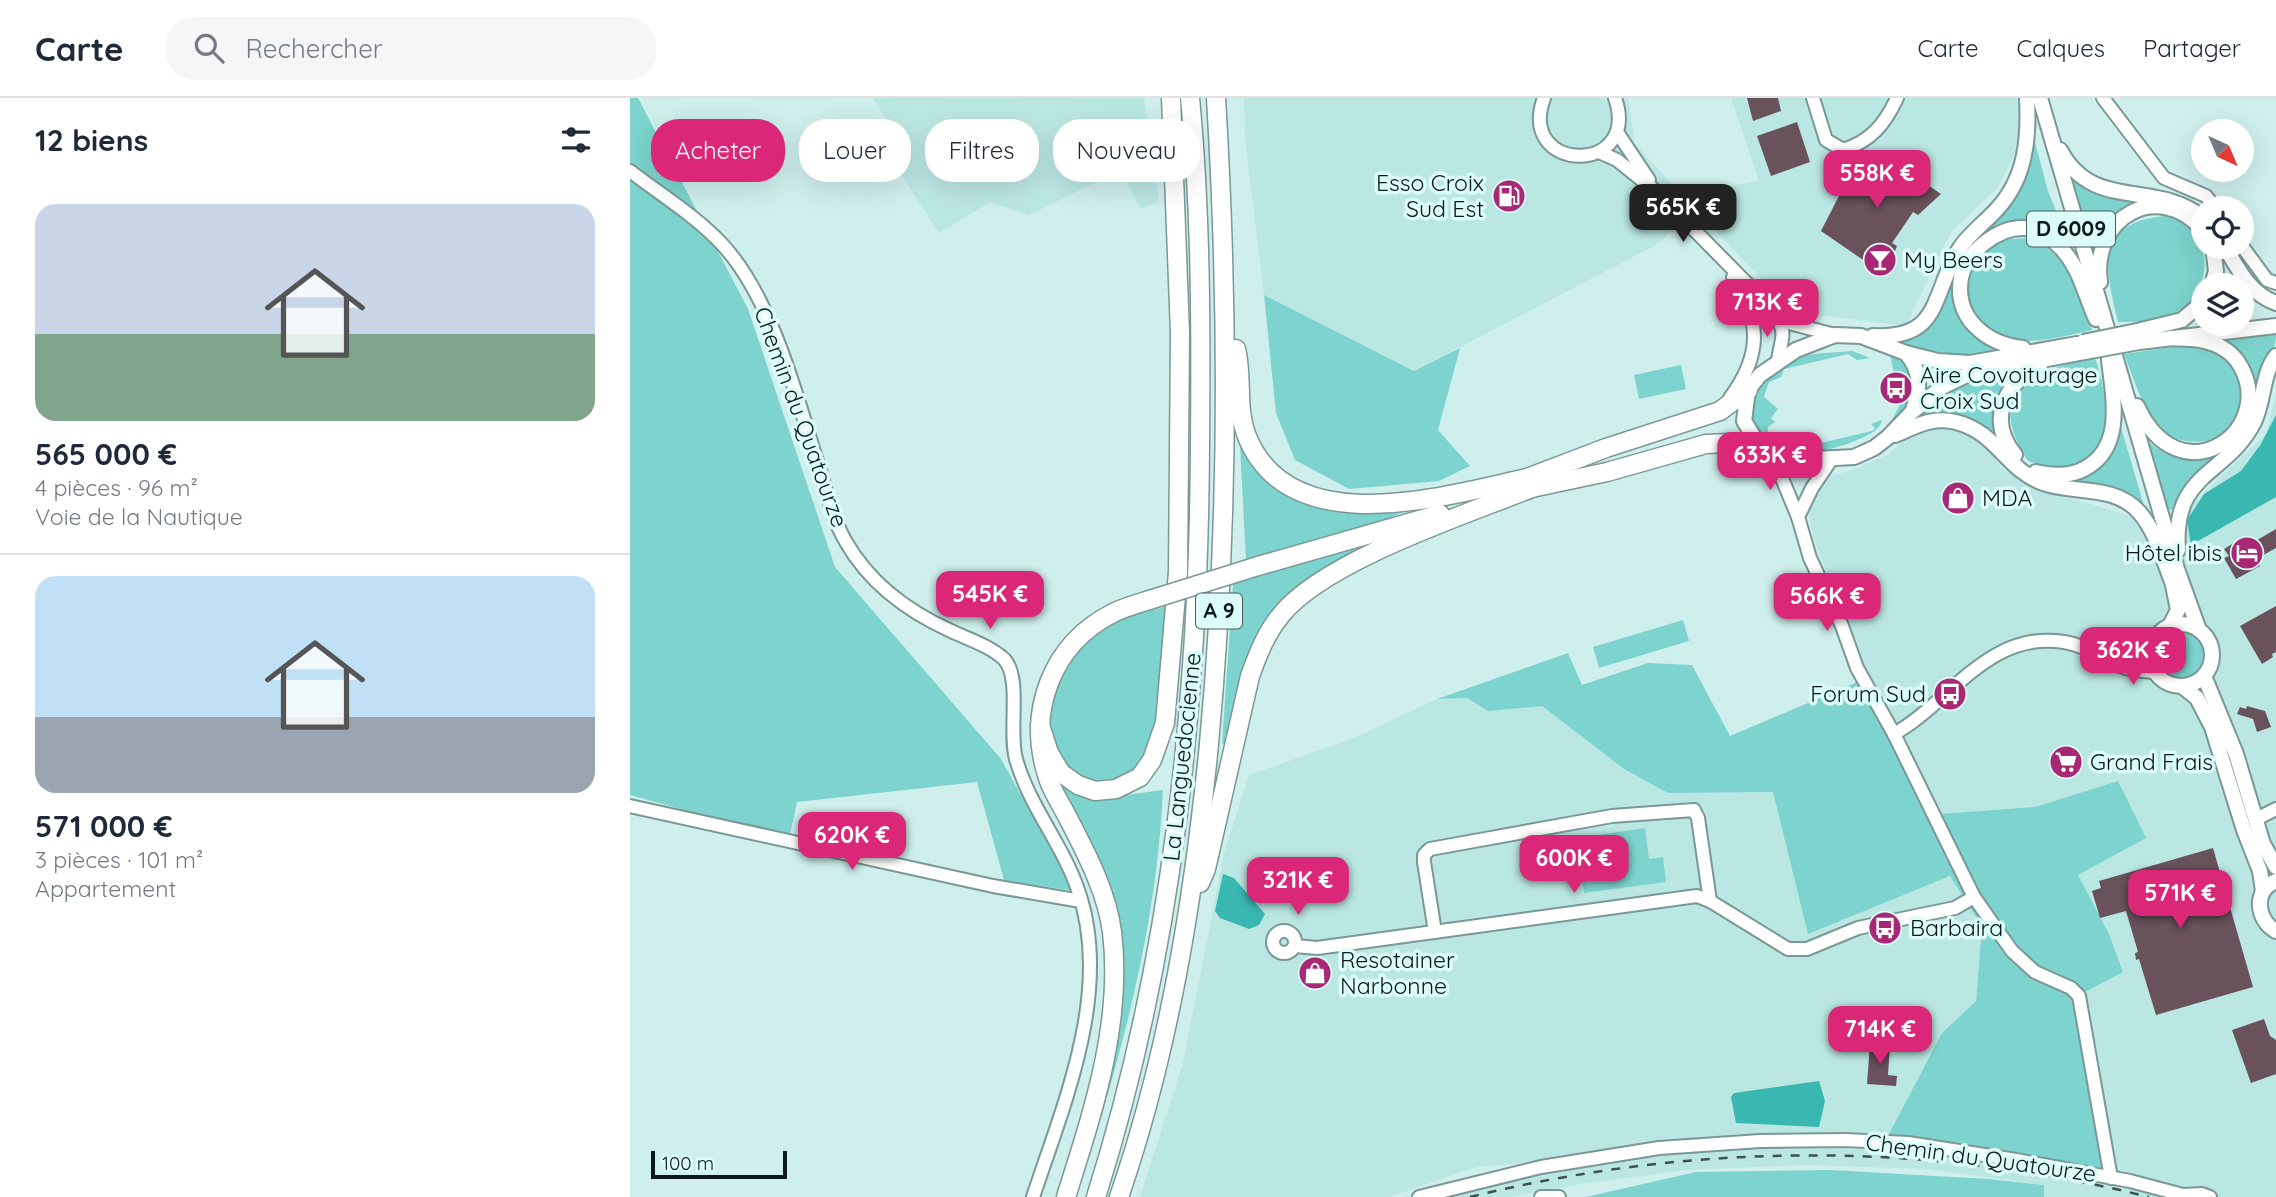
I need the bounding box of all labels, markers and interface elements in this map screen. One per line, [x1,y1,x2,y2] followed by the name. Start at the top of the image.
[166,17,656,80] search box
[35,28,124,69] text: Carte
[190,29,228,67] icon: search
[246,32,383,65] text: Rechercher
[1917,33,1979,63] text: Carte
[2017,33,2105,63] text: Calques
[2143,33,2241,63] text: Partager
[651,119,785,182] chip: Acheter
[799,119,911,182] chip: Louer
[925,119,1039,182] chip: Filtres
[1053,119,1200,182] chip: Nouveau
[2191,119,2254,182] north arrow
[2191,119,2254,336] map controls
[35,121,148,159] text: 12 biens
[557,121,595,159] icon: filters
[1820,150,1934,210] pin: 558K €
[1839,158,1915,187] text: 558K €
[1376,168,1484,223] place label: Esso Croix Sud Est
[1490,177,1528,215] fuel station icon: Esso Croix Sud Est
[1626,184,1740,244] pin: 565K €
[1645,192,1721,221] text: 565K €
[2191,196,2254,259] button: locate
[2027,212,2115,246] road number: D 6009
[1861,241,1899,279] bar icon: My Beers
[1904,245,2003,274] place label: My Beers
[252,250,378,376] icon: home
[2191,273,2254,336] button: layers
[1710,280,1824,339] pin: 713K €
[1732,287,1802,316] text: 713K €
[748,303,855,531] street label: Chemin du Quatourze
[1920,360,2097,415] place label: Aire Covoiturage Croix Sud
[1877,369,1915,407] bus stop icon: Aire Covoiturage Croix Sud
[1713,432,1827,492] pin: 633K €
[35,435,177,473] text: 565 000 €
[1733,440,1807,469] text: 633K €
[35,473,198,502] text: 4 pièces · 96 m²
[1939,479,1977,517] shop icon: MDA
[1982,483,2032,512] place label: MDA
[35,502,243,531] text: Voie de la Nautique
[2228,534,2266,572] hotel icon: Hôtel ibis
[2125,538,2222,567] place label: Hôtel ibis
[933,572,1047,631] pin: 545K €
[1770,574,1884,633] pin: 566K €
[952,579,1028,608] text: 545K €
[1790,581,1864,610] text: 566K €
[1196,594,1242,628] road number: A 9
[252,622,378,748] icon: home
[2076,628,2190,687] pin: 362K €
[2096,635,2170,664] text: 362K €
[1156,651,1207,863] street label: La Languedocienne
[1931,675,1969,713] bus stop icon: Forum Sud
[1810,679,1926,708] place label: Forum Sud
[2047,743,2085,781] supermarket icon: Grand Frais
[2090,747,2213,776] place label: Grand Frais
[35,807,173,845] text: 571 000 €
[795,812,909,872] pin: 620K €
[814,820,890,849] text: 620K €
[1517,836,1631,895] pin: 600K €
[1536,843,1612,872] text: 600K €
[35,845,203,874] text: 3 pièces · 101 m²
[1241,858,1355,917] pin: 321K €
[1263,865,1333,894] text: 321K €
[2123,870,2237,930] pin: 571K €
[35,874,176,903] text: Appartement
[2144,878,2216,907] text: 571K €
[1866,909,1904,947] bus stop icon: Barbaira
[1910,913,2003,942] place label: Barbaira
[1340,945,1455,1000] place label: Resotainer Narbonne
[1296,954,1334,992] shop icon: Resotainer Narbonne
[1823,1006,1937,1066] pin: 714K €
[1844,1014,1916,1043] text: 714K €
[1864,1127,2098,1188] street label: Chemin du Quatourze
[651,1148,788,1180] scale bar
[662,1151,714,1175] text: 100 m

